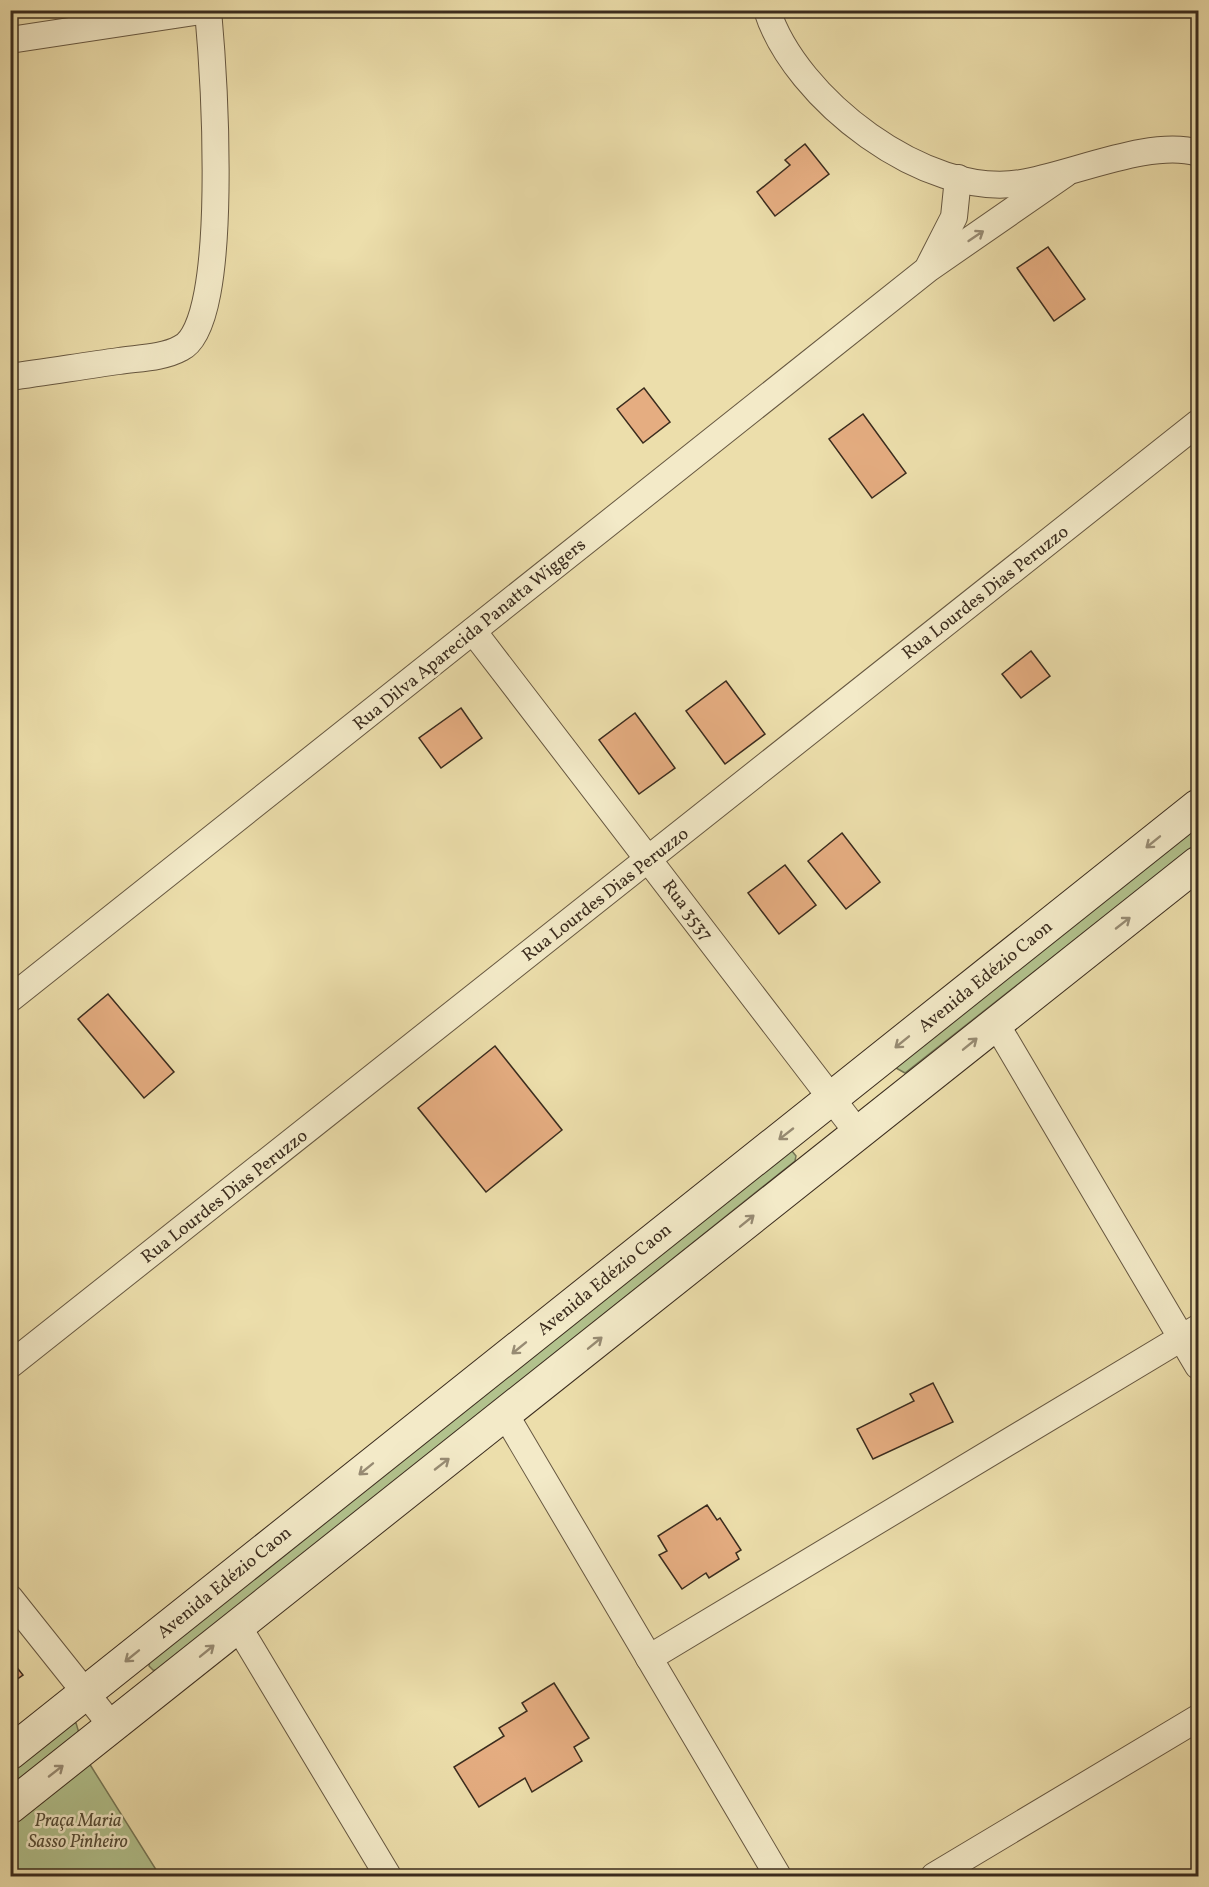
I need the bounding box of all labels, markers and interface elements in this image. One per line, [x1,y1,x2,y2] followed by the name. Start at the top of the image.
[967,229,984,241] one-way arrow
[897,520,1074,666] street label: Rua Lourdes Dias Peruzzo
[348,533,592,737] street label: Rua Dilva Aparecida Panatta Wiggers
[517,822,694,968] street label: Rua Lourdes Dias Peruzzo
[1145,836,1161,849] one-way arrow
[655,875,718,947] street label: Rua 3537
[913,915,1059,1039] street label: Avenida Edézio Caon
[1114,916,1130,929] one-way arrow
[894,1036,910,1049] one-way arrow
[962,1038,978,1051] one-way arrow
[136,1124,313,1270] street label: Rua Lourdes Dias Peruzzo
[778,1128,794,1141] one-way arrow
[739,1215,755,1228] one-way arrow
[532,1218,678,1342] street label: Avenida Edézio Caon
[587,1336,603,1349] one-way arrow
[511,1341,527,1354] one-way arrow
[434,1457,449,1471] one-way arrow
[358,1463,374,1476] one-way arrow
[152,1521,298,1645] street label: Avenida Edézio Caon
[199,1644,215,1657] one-way arrow
[124,1650,140,1663] one-way arrow
[48,1764,64,1777] one-way arrow
[28,1809,128,1855] park label: Praça Maria Sasso Pinheiro

